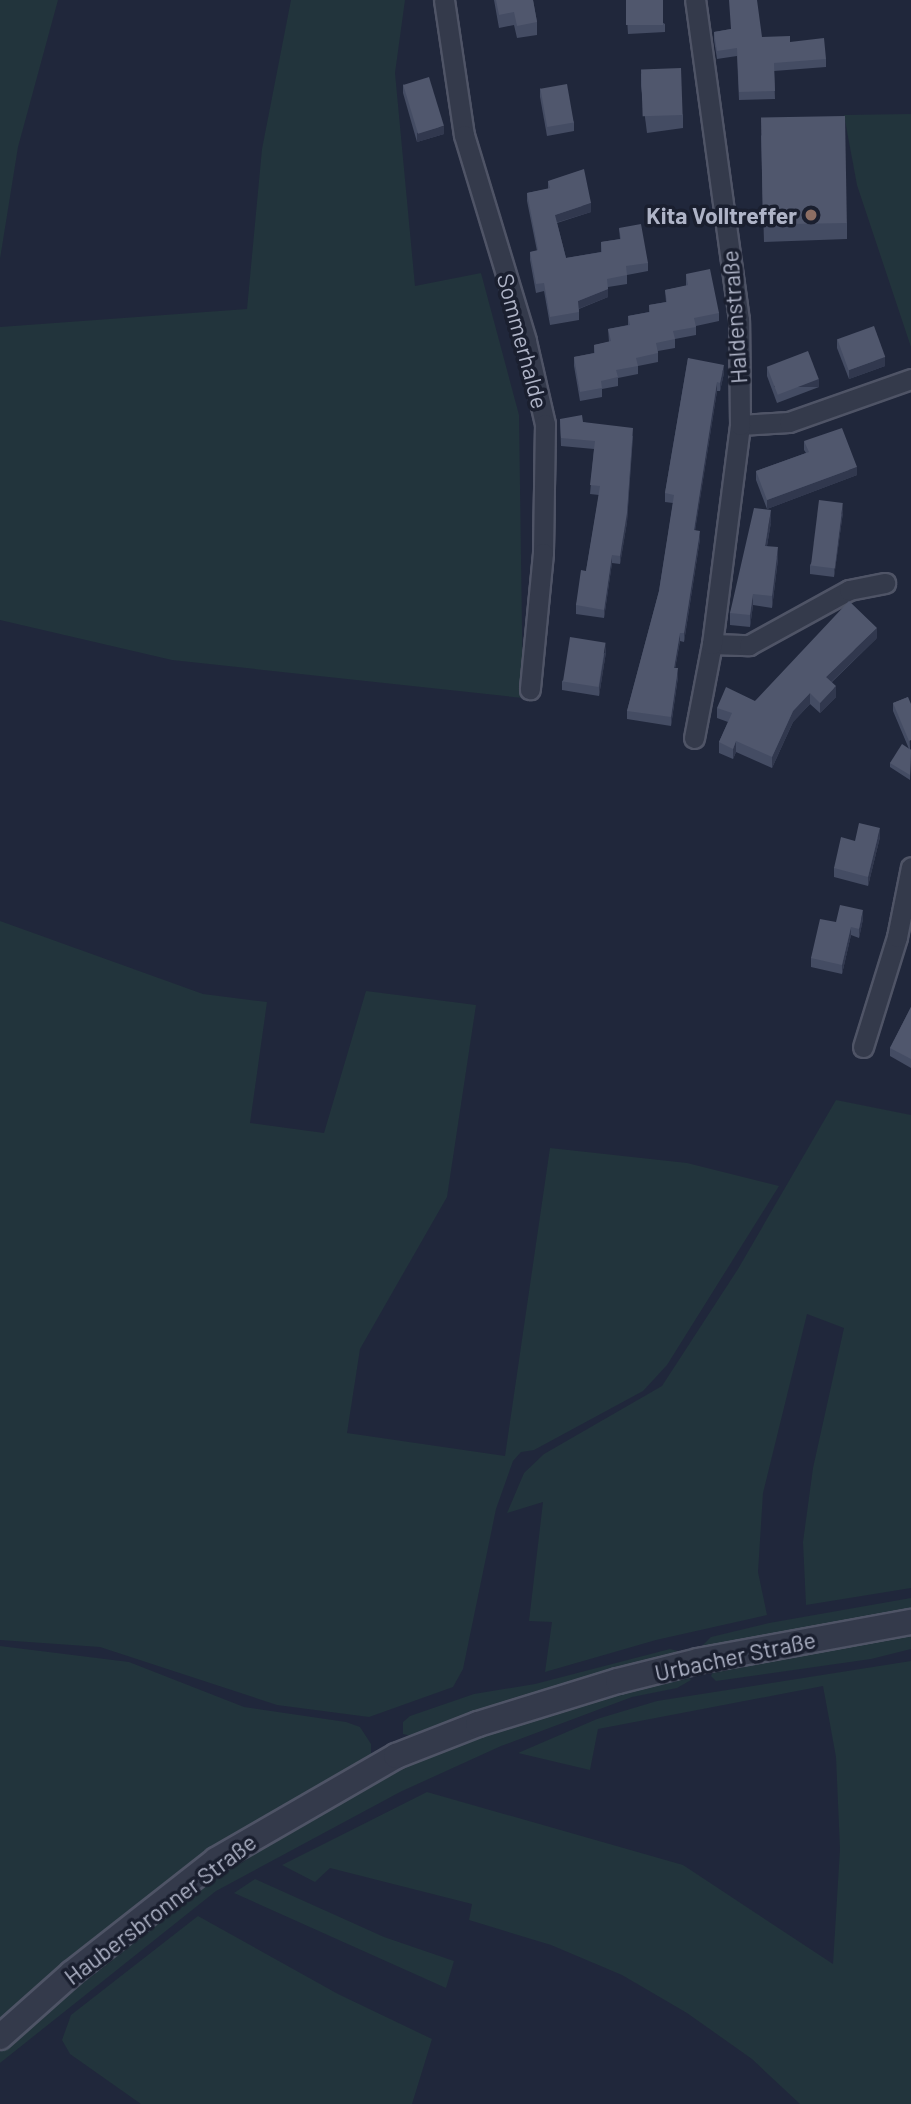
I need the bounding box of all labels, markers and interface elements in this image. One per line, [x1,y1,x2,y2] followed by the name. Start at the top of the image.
[646,201,797,229] place label: Kita Volltreffer
[803,207,819,223] marker: Kita Volltreffer
[716,249,752,385] street label: Haldenstraße
[492,270,554,412] street label: Sommerhalde
[652,1625,818,1687] street label: Urbacher Straße
[59,1828,261,1990] street label: Haubersbronner Straße

